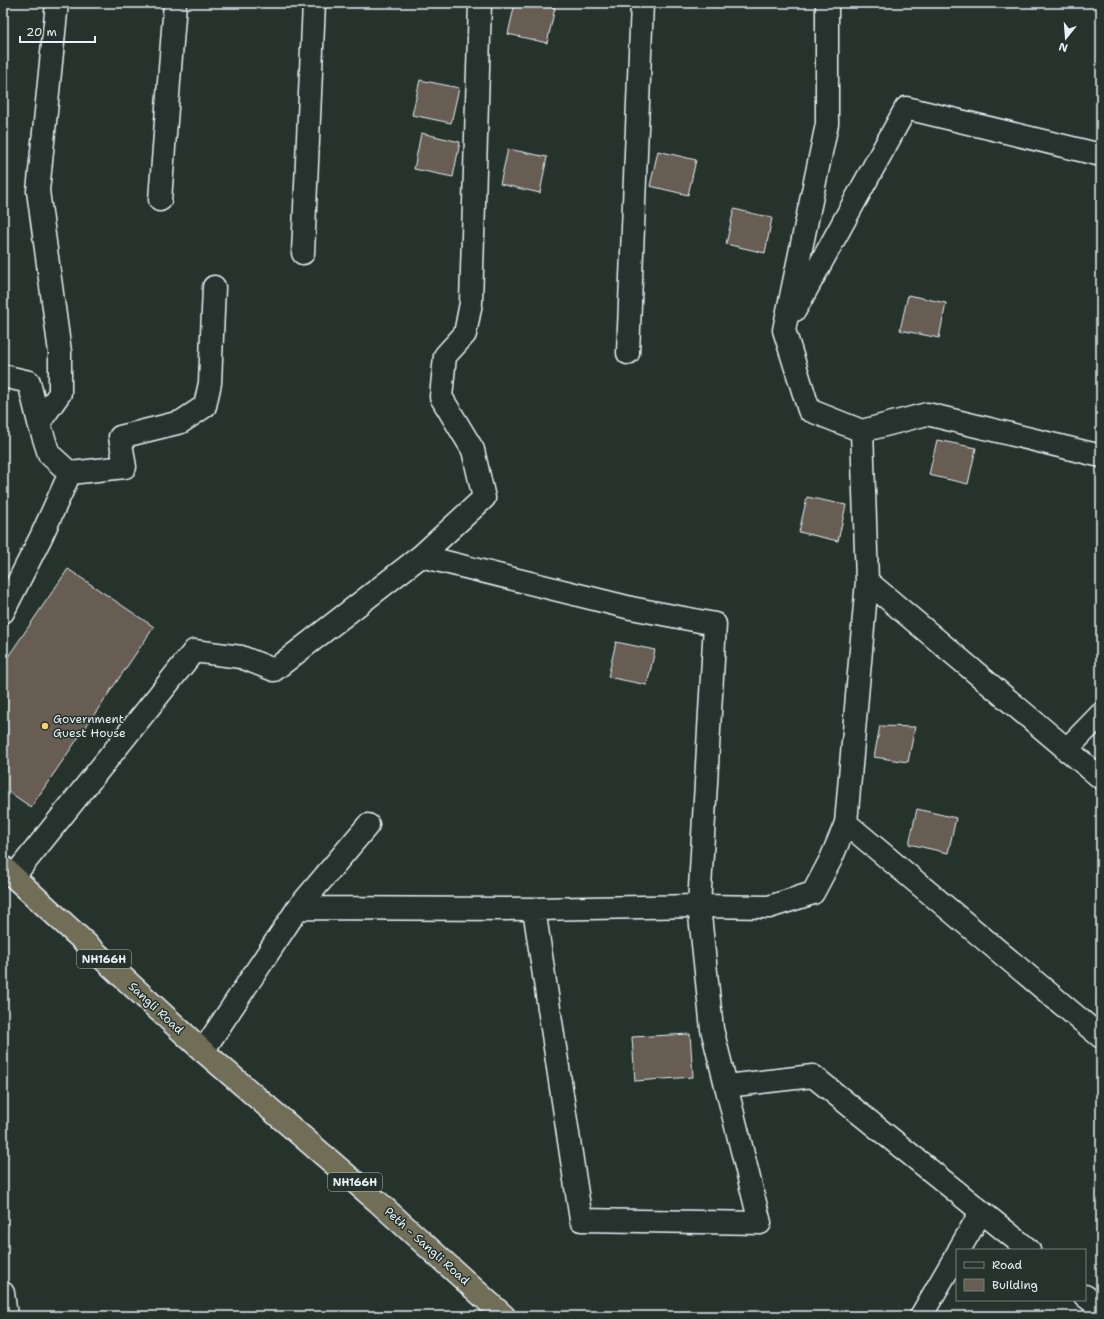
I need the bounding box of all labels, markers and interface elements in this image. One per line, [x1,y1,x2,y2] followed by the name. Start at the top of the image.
[20,18,95,44] scale bar
[1046,18,1086,58] north arrow
[26,24,57,40] text: 20 m
[1057,39,1070,56] text: N
[53,711,126,741] place label: Government Guest House
[40,721,50,731] marker: Government Guest House
[77,950,131,968] road number: NH166H
[125,978,187,1038] street label: Sangli Road
[328,1173,382,1191] road number: NH166H
[381,1203,473,1289] street label: Peth - Sangli Road
[956,1249,1086,1301] legend
[992,1257,1023,1273] text: Road
[992,1277,1038,1293] text: Building

